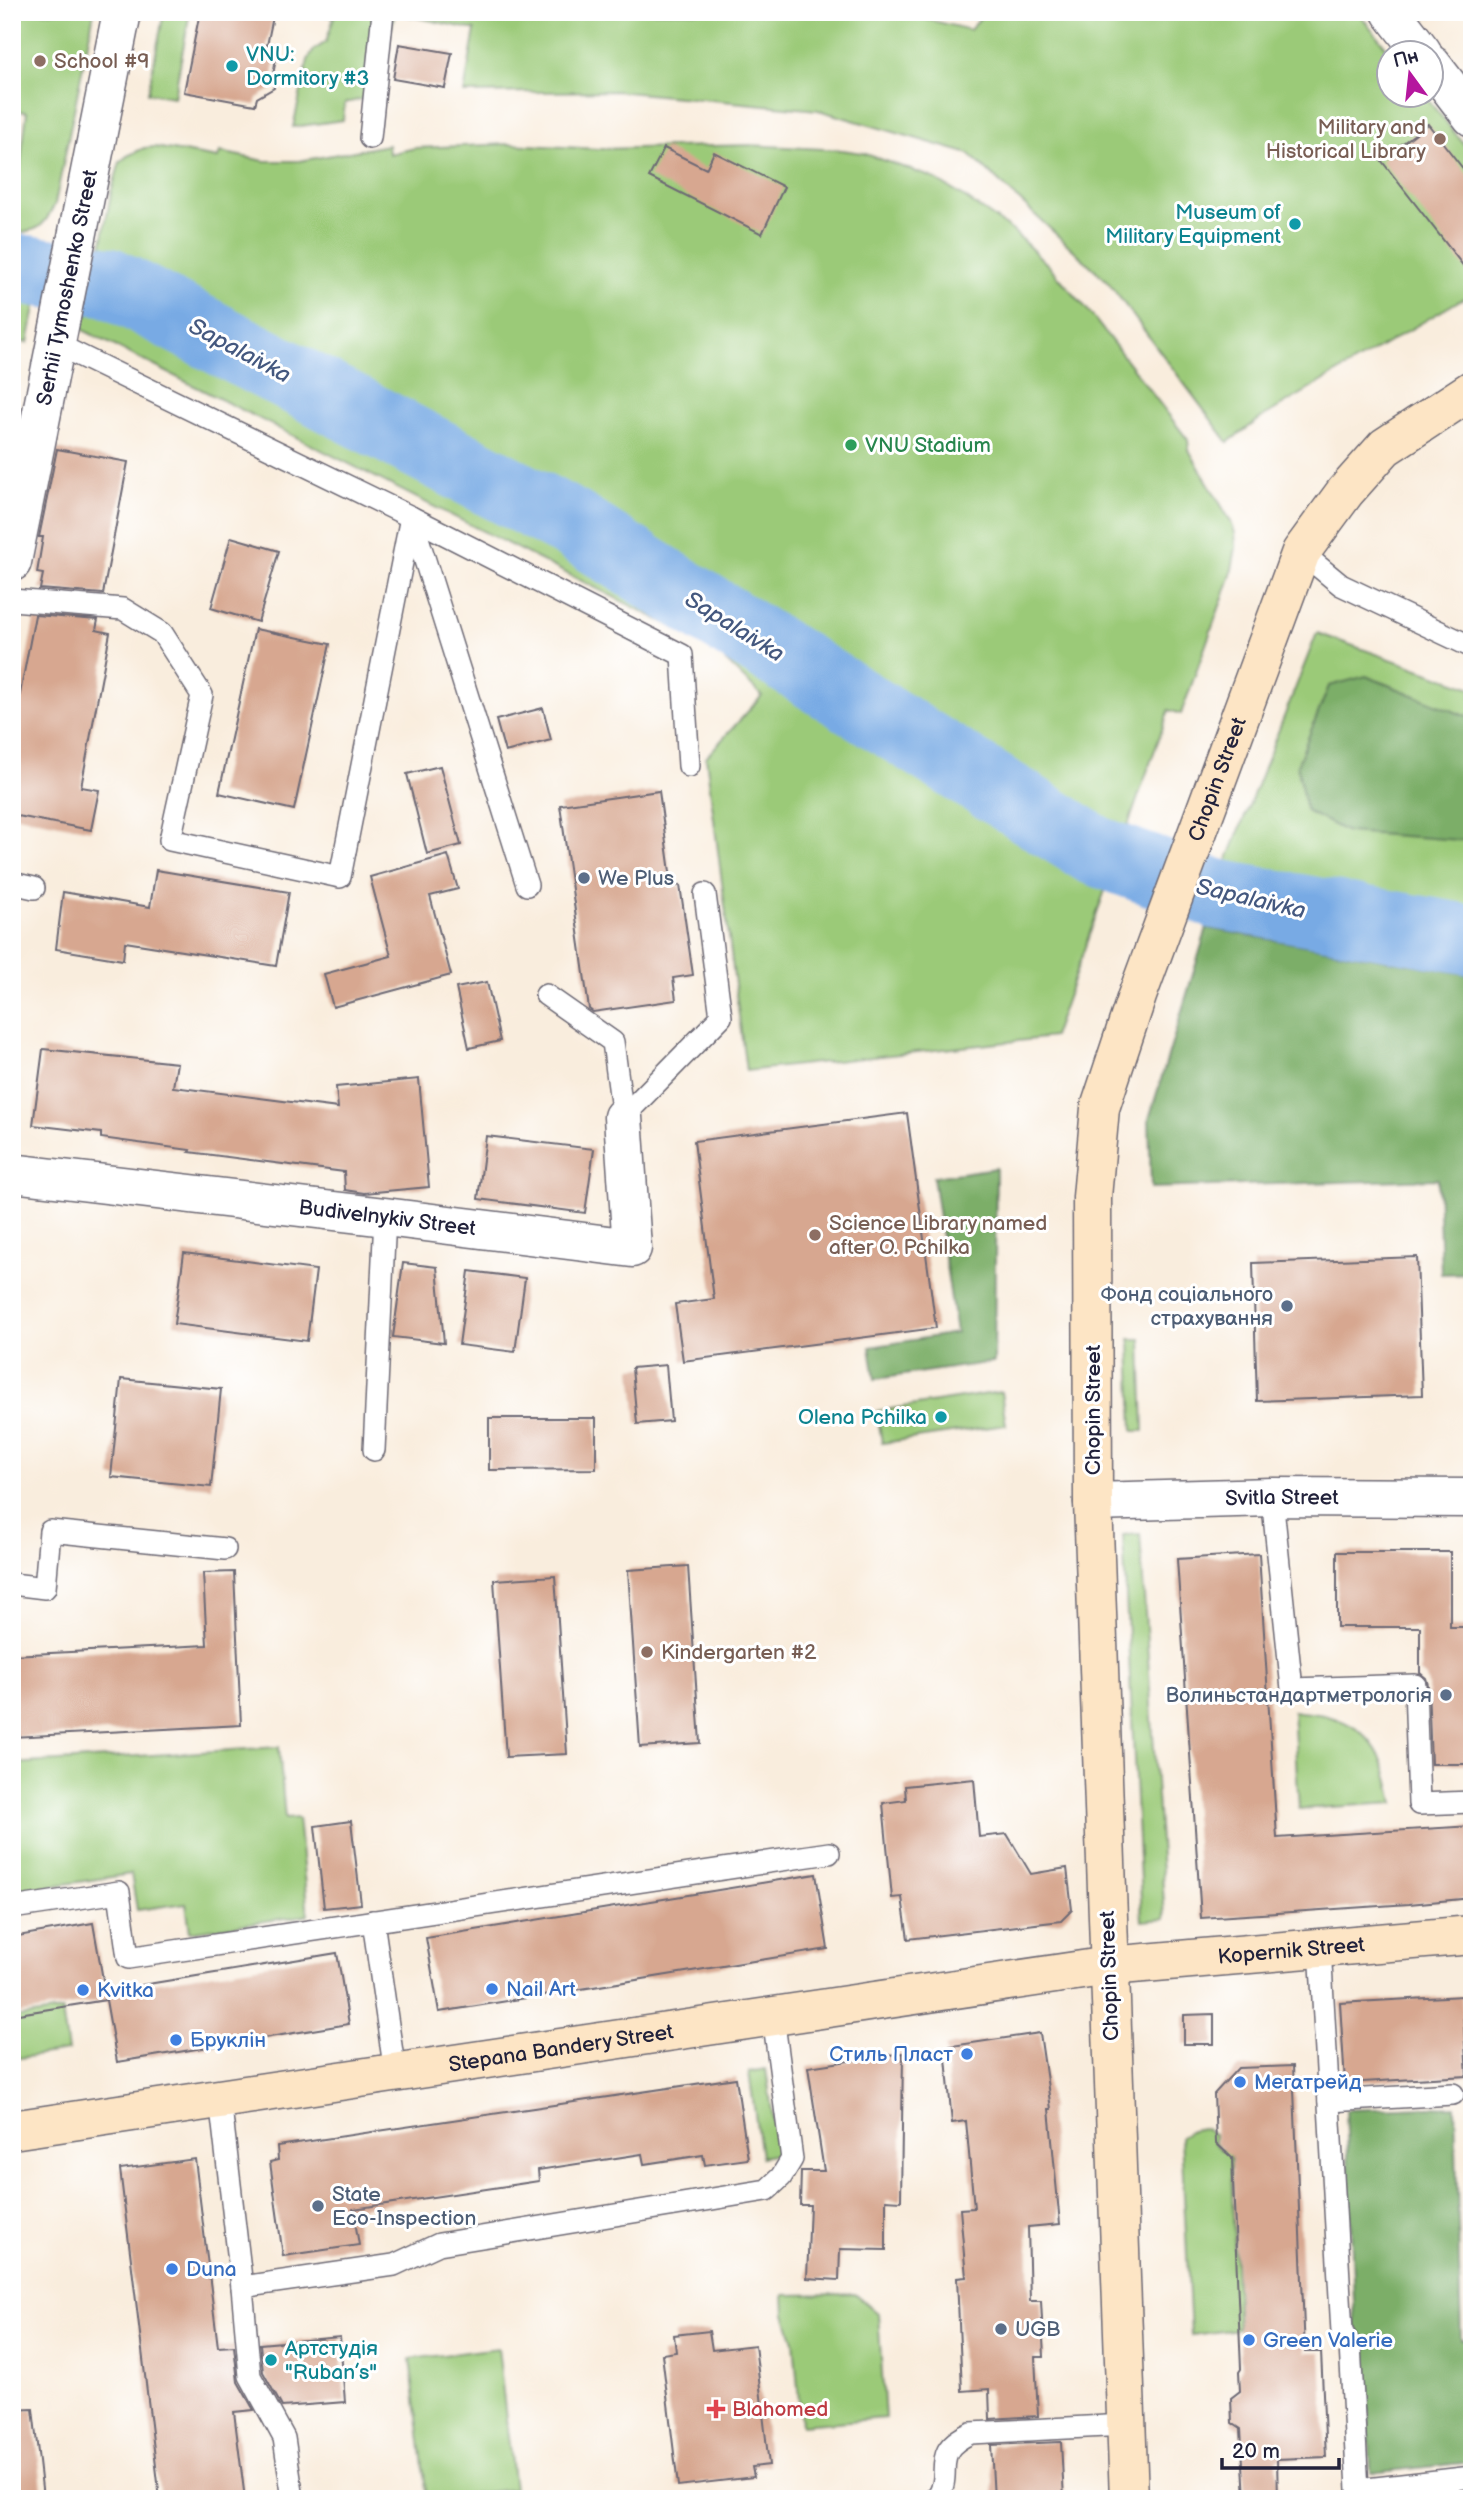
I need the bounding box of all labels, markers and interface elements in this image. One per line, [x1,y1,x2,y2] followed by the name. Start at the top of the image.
[1376,38,1446,108] north arrow
[246,42,369,91] place label: VNU: Dormitory #3
[1391,45,1421,73] text: Пн
[54,49,149,74] place label: School #9
[32,53,48,69] marker: School #9
[224,58,240,74] marker: VNU: Dormitory #3
[1266,115,1427,164] place label: Military and Historical Library
[1432,131,1448,147] marker: Military and Historical Library
[32,167,103,408] street label: Serhii Tymoshenko Street
[1105,200,1282,249] place label: Museum of Military Equipment
[1287,216,1303,232] marker: Museum of Military Equipment
[184,312,295,389] water label: Sapalaivka
[865,433,991,458] place label: VNU Stadium
[843,437,859,453] marker: VNU Stadium
[680,585,789,668] water label: Sapalaivka
[1183,713,1252,845] street label: Chopin Street
[598,866,674,891] place label: We Plus
[576,870,592,886] marker: We Plus
[1193,873,1308,925] water label: Sapalaivka
[297,1195,478,1241] street label: Budivelnykiv Street
[829,1211,1047,1260] place label: Science Library named after O. Pchilka
[807,1227,823,1243] marker: Science Library named after O. Pchilka
[1100,1282,1273,1331] place label: Фонд соціального страхування
[1279,1298,1295,1314] marker: Фонд соціального страхування
[1081,1344,1106,1475] street label: Chopin Street
[798,1405,927,1430] place label: Olena Pchilka
[933,1409,949,1425] marker: Olena Pchilka
[1225,1485,1339,1511] street label: Svitla Street
[661,1640,817,1665] place label: Kindergarten #2
[639,1644,655,1660] marker: Kindergarten #2
[1166,1683,1432,1708] place label: Волиньстандартметрологія
[1438,1687,1454,1703] marker: Волиньстандартметрологія
[1095,1910,1124,2042] street label: Chopin Street
[1217,1932,1366,1970] street label: Kopernik Street
[506,1977,577,2002] place label: Nail Art
[97,1978,154,2003] place label: Kvitka
[484,1981,500,1997] marker: Nail Art
[75,1982,91,1998] marker: Kvitka
[447,2019,676,2078] street label: Stepana Bandery Street
[190,2028,266,2053] place label: Бруклін
[168,2032,184,2048] marker: Бруклін
[829,2042,953,2067] place label: Стиль Пласт
[959,2046,975,2062] marker: Стиль Пласт
[1254,2070,1362,2095] place label: Мегатрейд
[1232,2074,1248,2090] marker: Мегатрейд
[332,2182,476,2231] place label: State Eco-Inspection
[310,2198,326,2214] marker: State Eco-Inspection
[186,2257,237,2282] place label: Duna
[164,2261,180,2277] marker: Duna
[1015,2317,1061,2342] place label: UGB
[993,2321,1009,2337] marker: UGB
[1263,2328,1393,2353] place label: Green Valerie
[1241,2332,1257,2348] marker: Green Valerie
[284,2336,378,2385] place label: Артстудія "Ruban’s"
[263,2352,279,2368] marker: Артстудія "Ruban’s"
[732,2397,828,2422] place label: Blahomed
[706,2399,726,2419] marker: Blahomed
[1222,2427,1339,2471] scale bar
[1232,2439,1280,2464] text: 20 m

